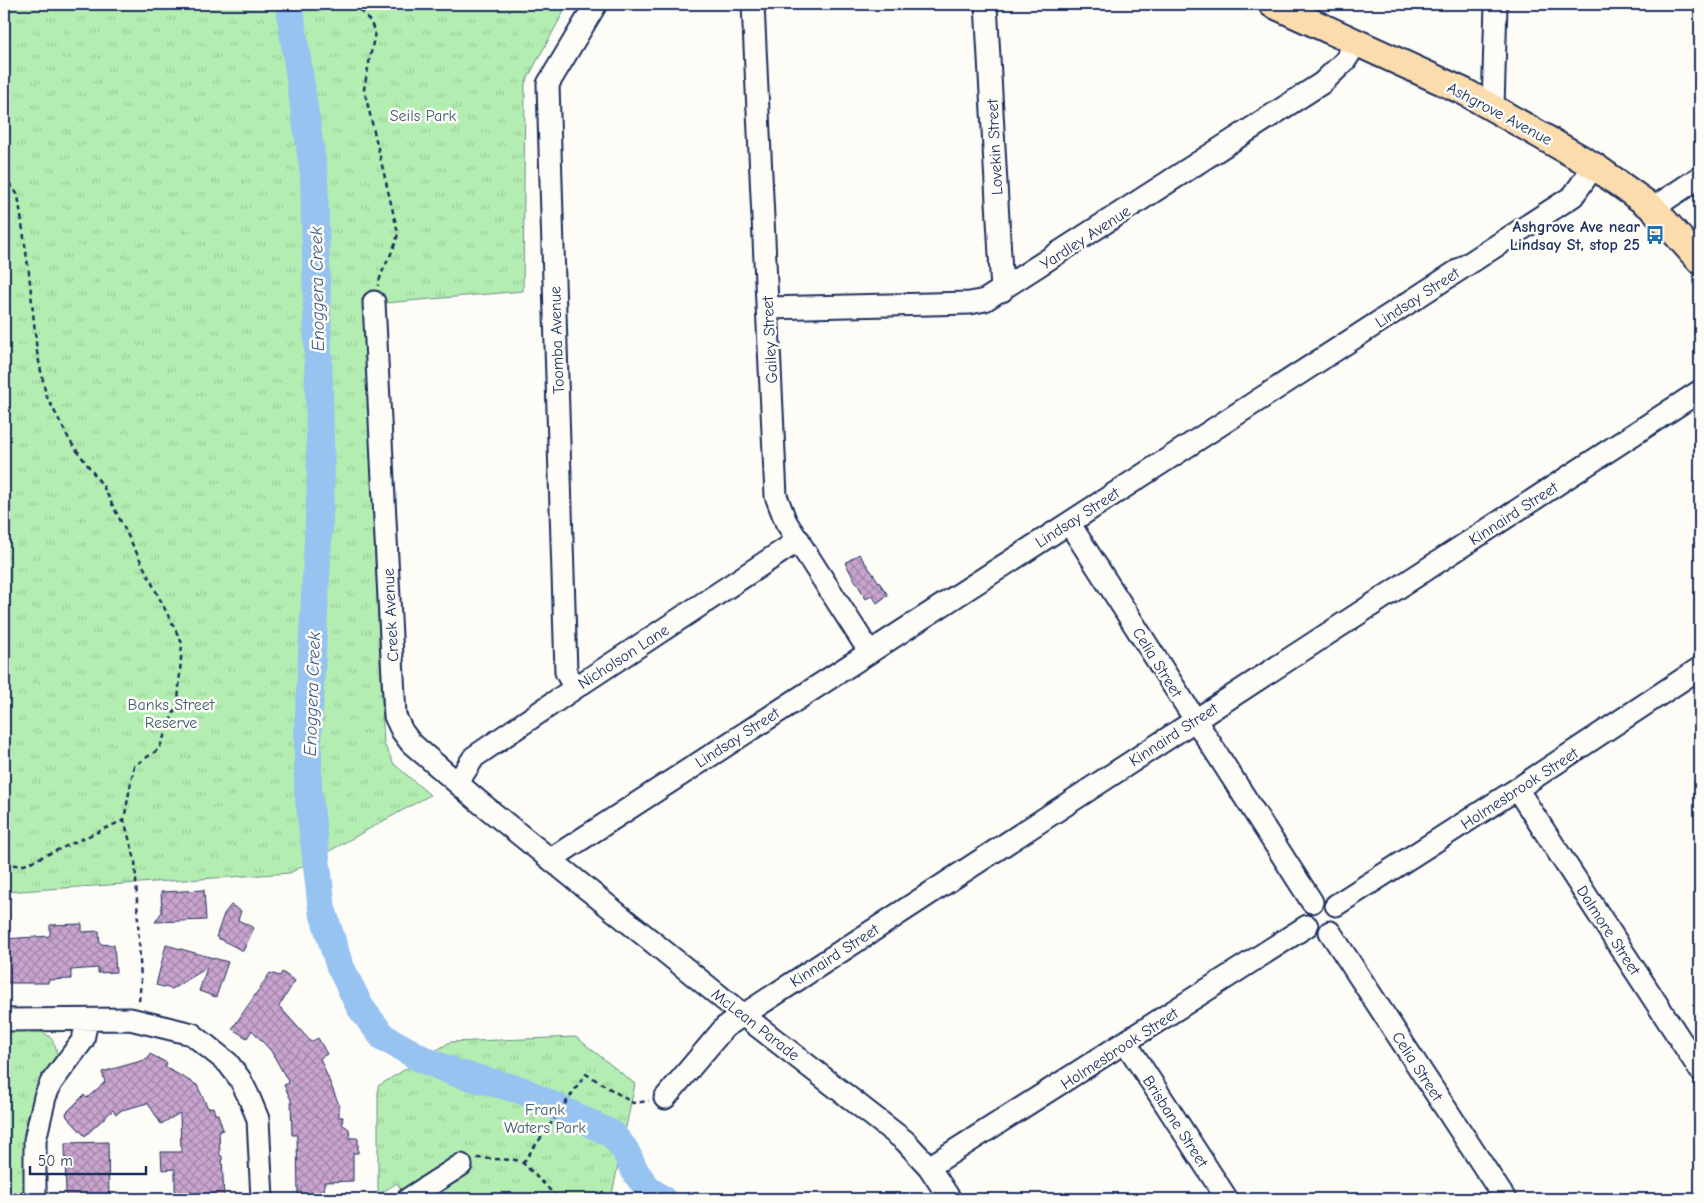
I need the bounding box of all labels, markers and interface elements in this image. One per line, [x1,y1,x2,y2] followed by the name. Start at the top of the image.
[1444,79,1555,149] street label: Ashgrove Avenue
[983,98,1006,195] street label: Lovekin Street
[390,107,457,125] park label: Seils Park
[1037,202,1134,274] street label: Yardley Avenue
[1510,218,1641,254] place label: Ashgrove Ave near Lindsay St, stop 25
[1644,224,1666,246] bus stop icon: Ashgrove Ave near Lindsay St, stop 25
[306,226,329,352] water label: Enoggera Creek
[1372,264,1463,332] street label: Lindsay Street
[546,286,568,394] street label: Toomba Avenue
[759,295,781,384] street label: Gailey Street
[1466,478,1562,549] street label: Kinnaird Street
[1032,484,1123,552] street label: Lindsay Street
[380,568,402,662] street label: Creek Avenue
[575,621,672,693] street label: Nicholson Lane
[1129,624,1186,701] street label: Celia Street
[300,631,325,757] water label: Enoggera Creek
[128,696,215,732] park label: Banks Street Reserve
[1126,699,1222,770] street label: Kinnaird Street
[692,704,783,772] street label: Lindsay Street
[1458,744,1582,833] street label: Holmesbrook Street
[1573,882,1644,979] street label: Dalmore Street
[787,920,883,991] street label: Kinnaird Street
[708,985,803,1065] street label: McLean Parade
[1058,1004,1182,1093] street label: Holmesbrook Street
[1388,1029,1446,1105] street label: Celia Street
[1139,1072,1212,1171] street label: Brisbane Street
[504,1101,586,1137] park label: Frank Waters Park
[30,1143,146,1175] scale bar
[38,1152,73,1170] text: 50 m

